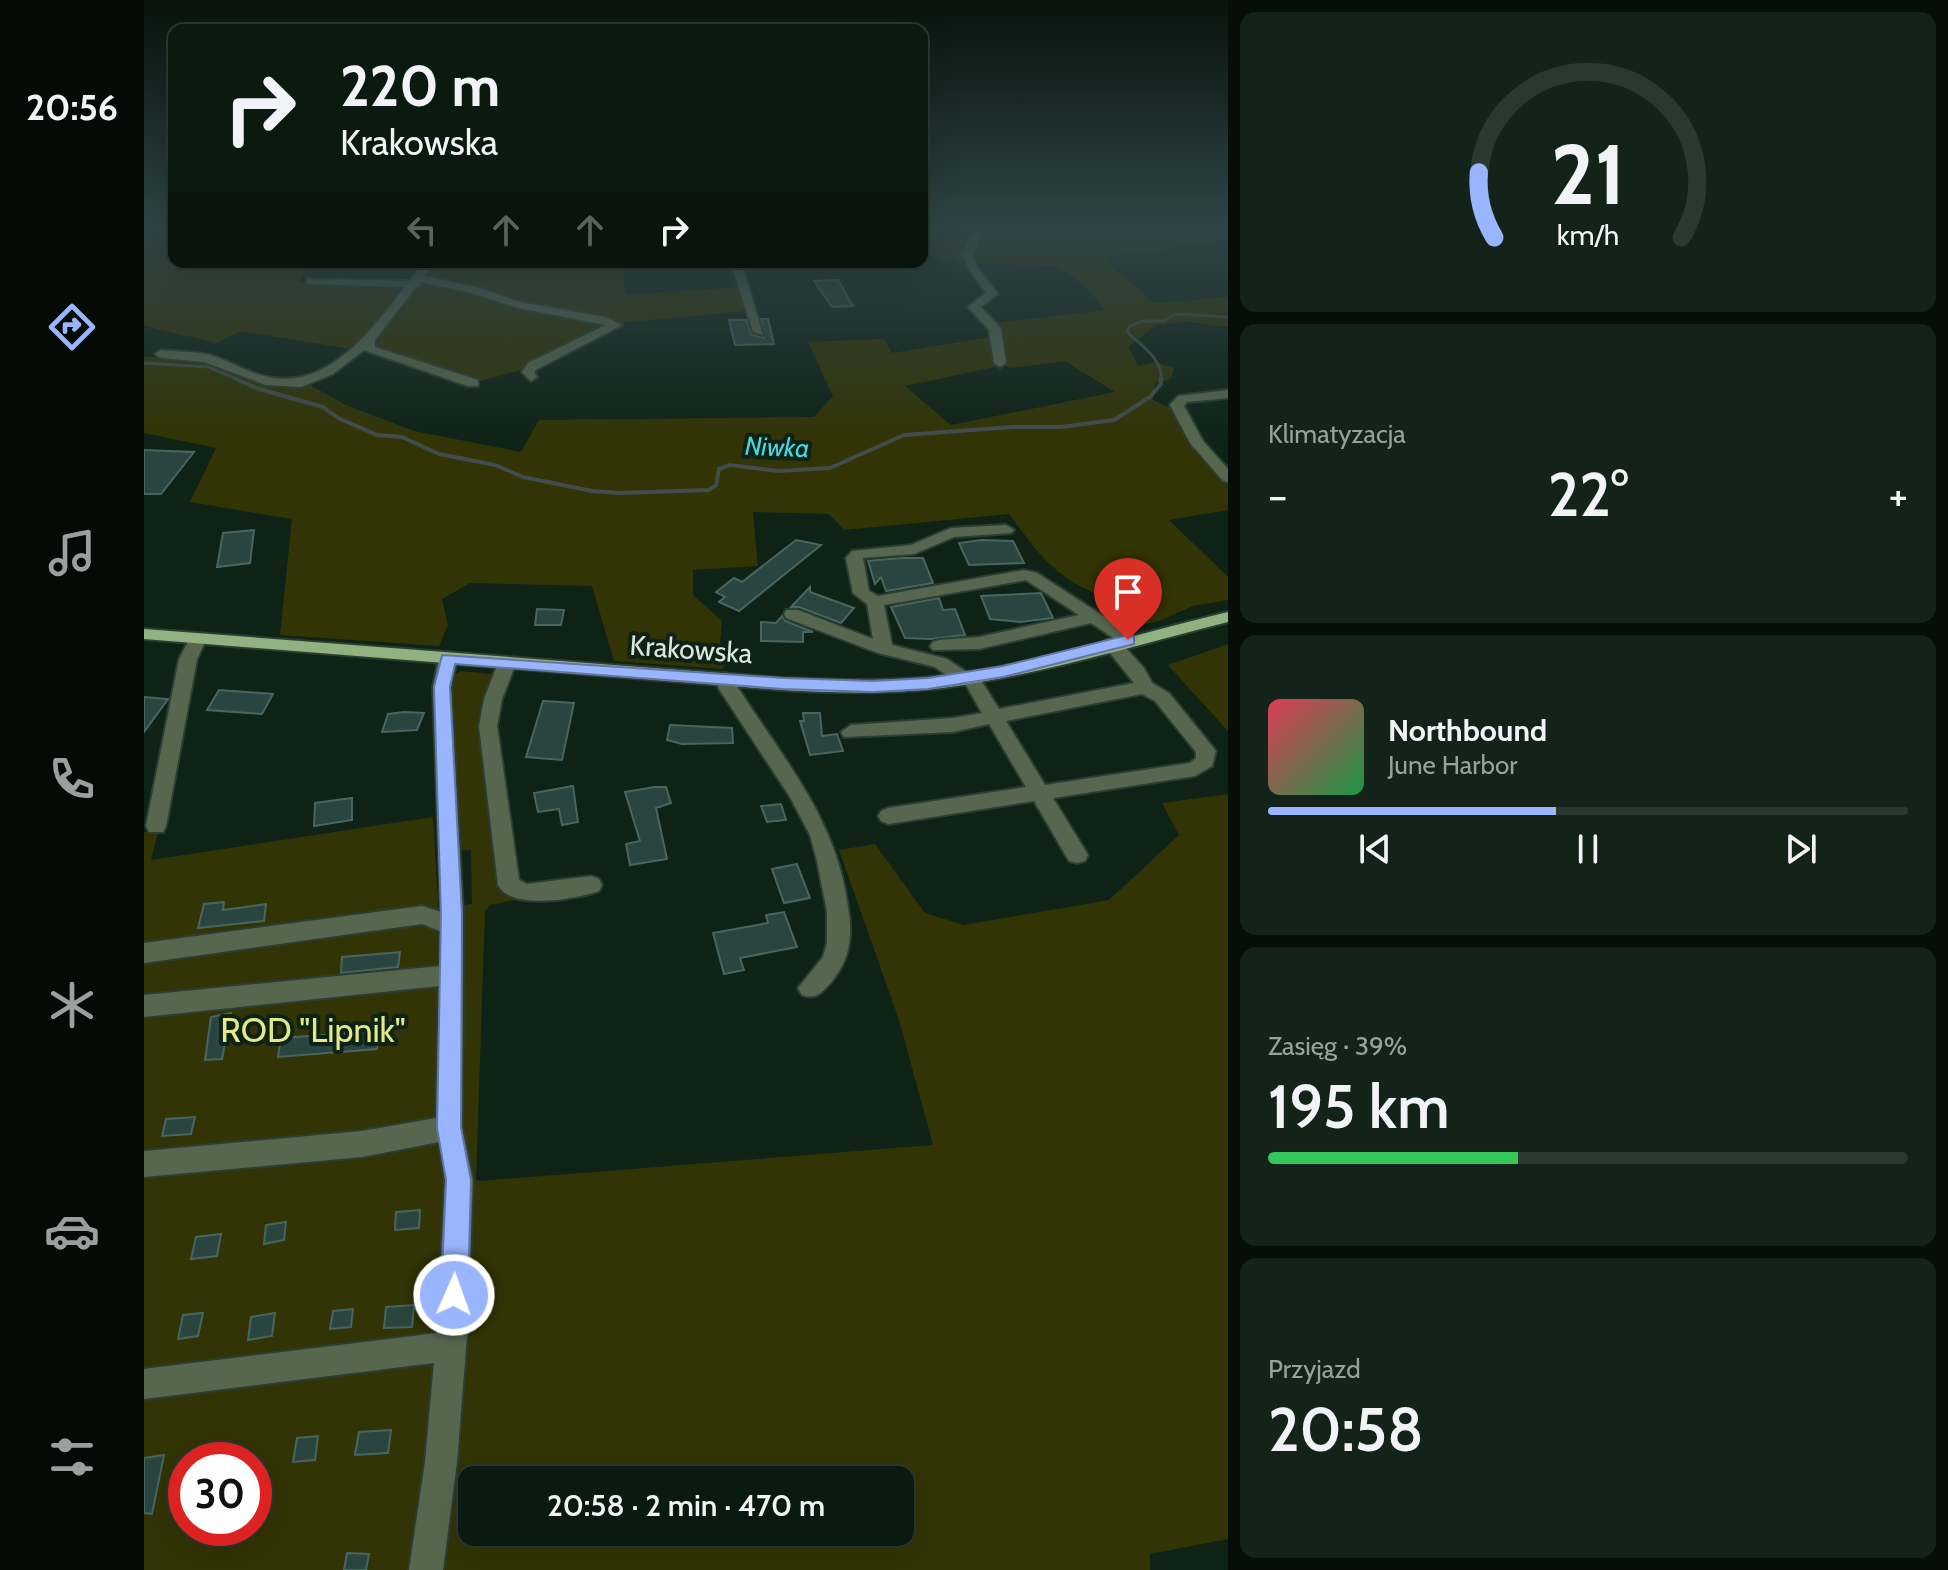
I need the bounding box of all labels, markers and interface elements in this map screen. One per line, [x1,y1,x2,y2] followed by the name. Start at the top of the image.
[340,52,500,120] text: 220 m
[208,56,312,160] icon: right
[26,85,118,129] text: 20:56
[340,120,498,164] text: Krakowska
[1551,123,1625,224] text: 21
[400,208,444,252] icon: left
[484,208,528,252] icon: ahead
[568,208,612,252] icon: ahead
[652,208,696,252] icon: right
[1557,217,1619,252] text: km/h
[44,299,100,355] icon: directions
[1268,418,1406,450] text: Klimatyzacja
[744,430,810,464] water label: Niwka
[1548,458,1628,531] text: 22°
[1268,469,1287,522] text: −
[1889,469,1908,522] text: +
[44,525,100,581] icon: music
[1094,558,1162,640] pin
[1106,570,1150,614] icon: arrive
[629,628,754,670] street label: Krakowska
[1388,712,1547,749] text: Northbound
[1388,749,1517,781] text: June Harbor
[44,751,100,807] icon: phone
[1353,827,1397,871] icon: previous
[1566,827,1610,871] icon: pause
[1779,827,1823,871] icon: next
[44,977,100,1033] icon: climate
[220,1009,406,1051] park label: ROD "Lipnik"
[1268,1030,1407,1062] text: Zasięg · 39%
[1268,1070,1449,1143] text: 195 km
[44,1203,100,1259] icon: car
[412,1253,496,1337] position arrow
[1268,1353,1361,1385] text: Przyjazd
[1268,1393,1423,1466] text: 20:58
[44,1429,100,1485] icon: filters
[168,1442,272,1546] speed limit sign: 30
[547,1487,825,1524] text: 20:58 · 2 min · 470 m

